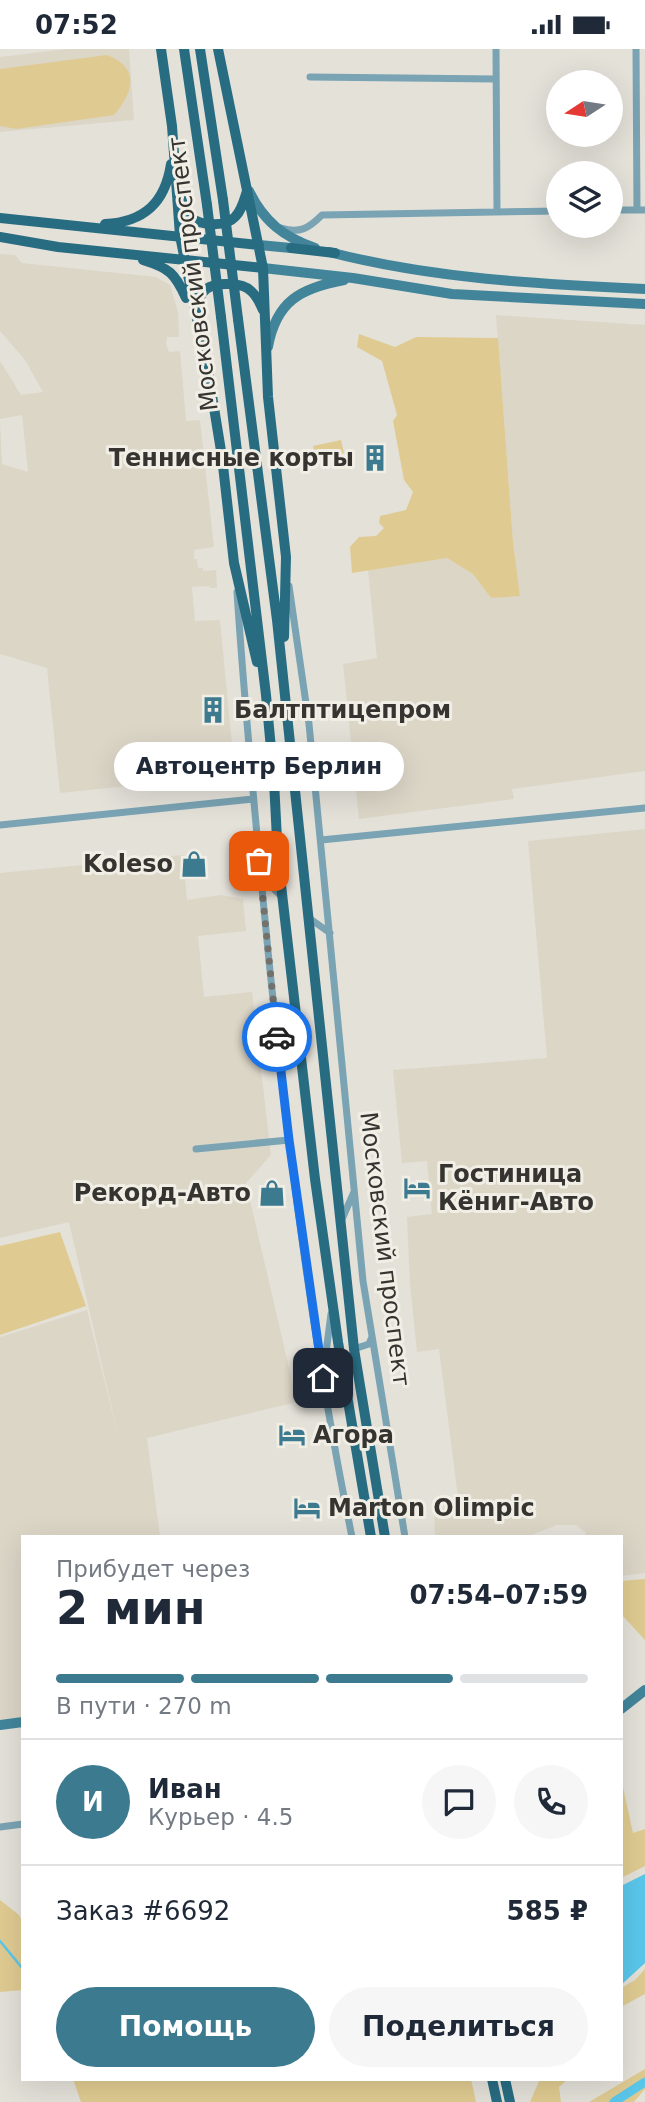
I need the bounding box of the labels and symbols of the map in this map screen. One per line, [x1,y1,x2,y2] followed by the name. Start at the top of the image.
[546,70,623,147] north arrow
[162,135,224,413] street label: Московский проспект
[360,443,390,473] building icon: Теннисные корты
[109,444,354,472] place label: Теннисные корты
[198,695,228,725] building icon: Балтптицепром
[234,696,451,724] place label: Балтптицепром
[114,742,404,791] callout: Автоцентр Берлин
[229,831,289,891] pin
[179,849,209,879] shop icon: Koleso
[83,850,173,878] place label: Koleso
[242,1002,312,1072] courier
[354,1110,416,1388] street label: Московский проспект
[438,1160,594,1216] place label: Гостиница Кёниг-Авто
[402,1173,432,1203] hotel icon: Гостиница Кёниг-Авто
[257,1178,287,1208] shop icon: Рекорд-Авто
[74,1179,251,1207] place label: Рекорд-Авто
[293,1348,353,1408] pin
[277,1420,307,1450] hotel icon: Агора
[313,1421,394,1449] place label: Агора
[292,1493,322,1523] hotel icon: Marton Olimpic
[328,1494,535,1522] place label: Marton Olimpic

